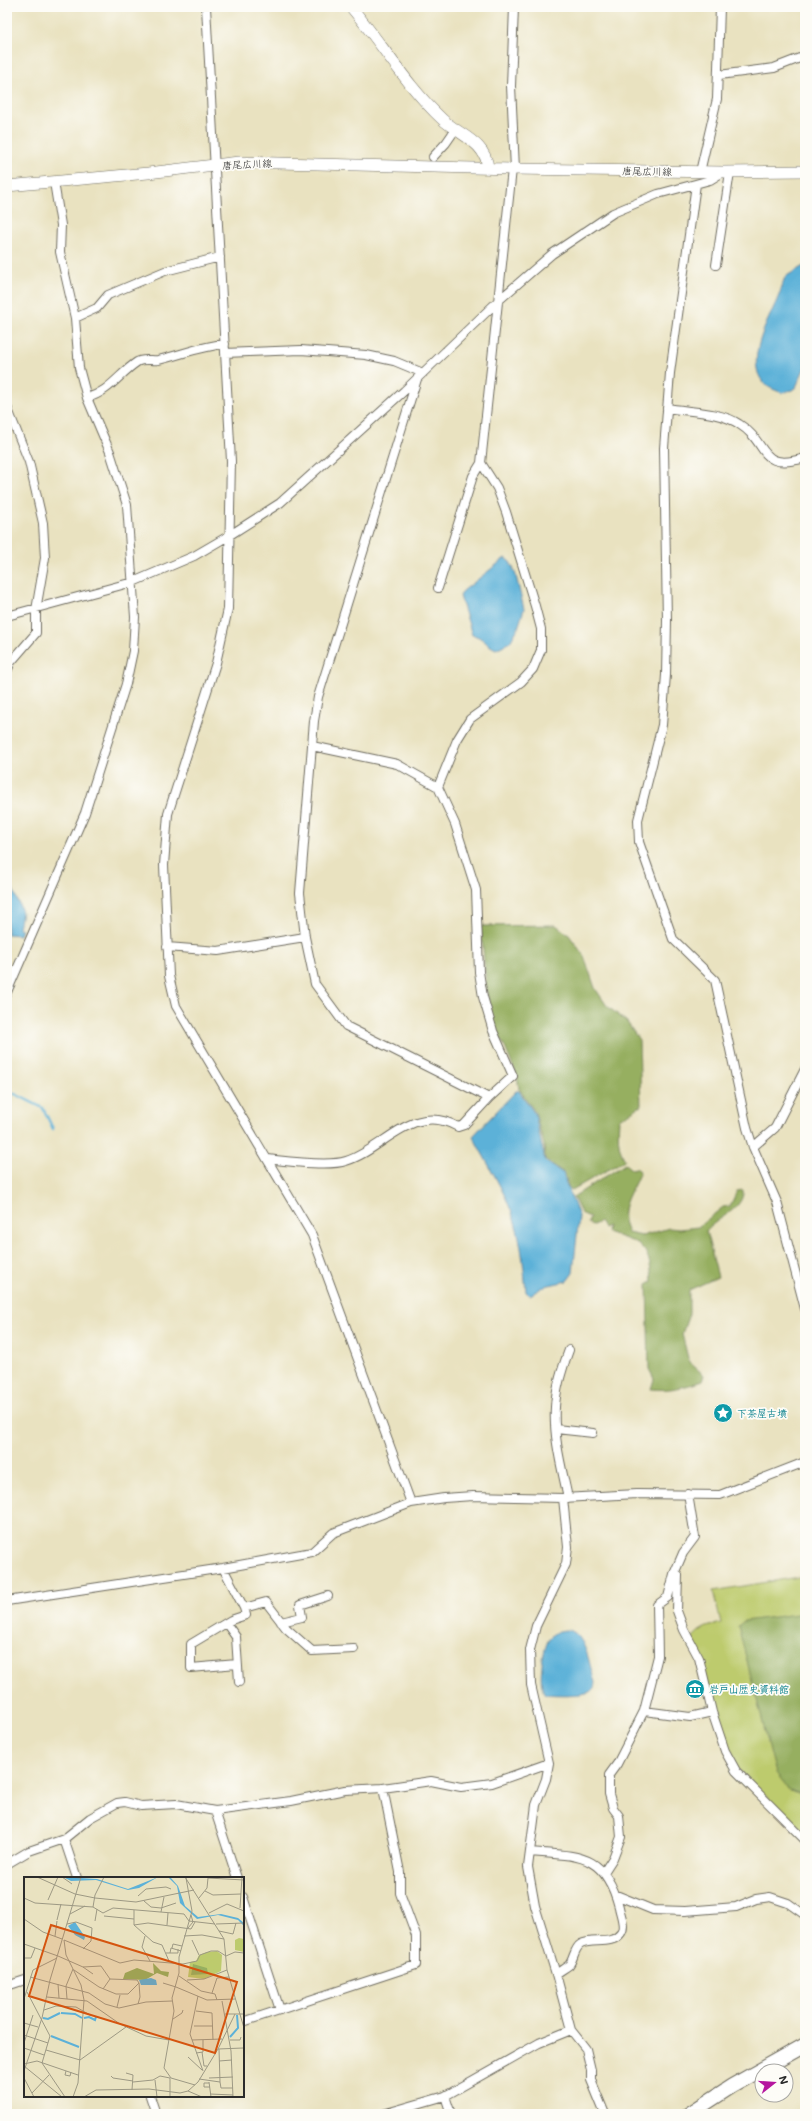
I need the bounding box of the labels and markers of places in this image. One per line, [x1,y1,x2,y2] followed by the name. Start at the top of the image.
[712,1402,734,1424] place icon: 下茶屋古墳
[737,1406,787,1420] place label: 下茶屋古墳
[684,1678,706,1700] museum icon: 岩戸山歴史資料館
[709,1682,789,1696] place label: 岩戸山歴史資料館

